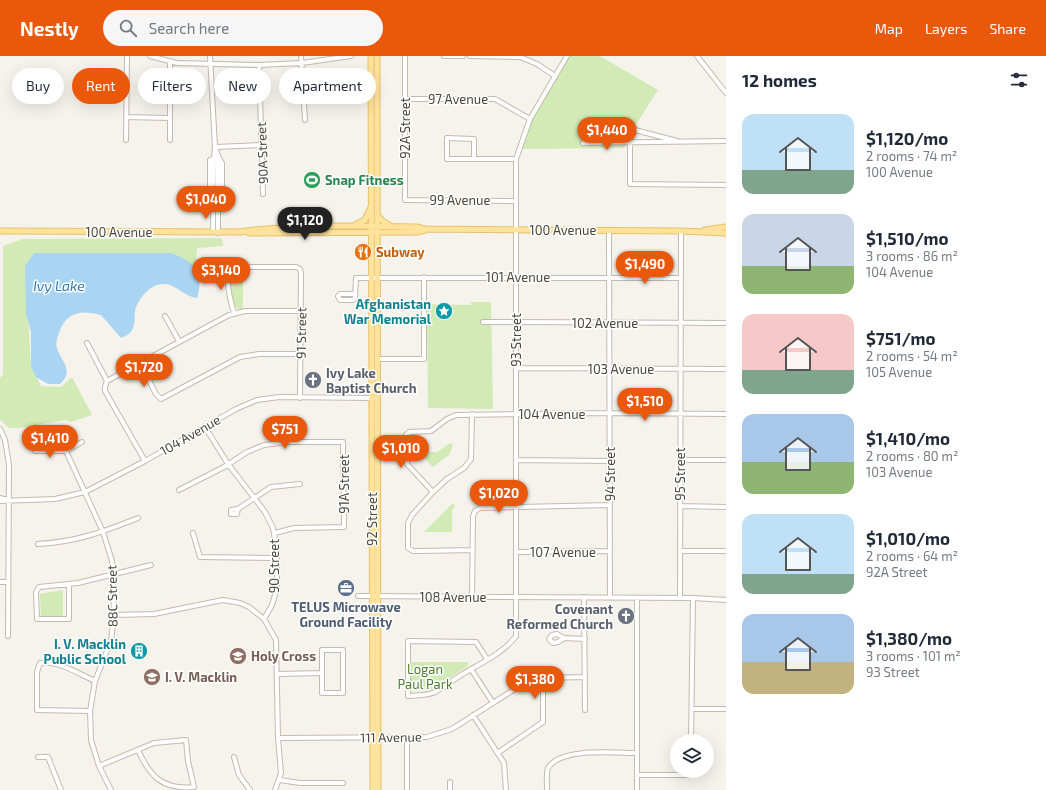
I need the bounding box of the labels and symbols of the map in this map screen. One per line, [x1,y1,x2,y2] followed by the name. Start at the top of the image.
[428,91,488,107] street label: 97 Avenue
[397,97,413,159] street label: 92A Street
[574,117,640,151] pin: $1,440
[253,122,271,184] street label: 90A Street
[302,170,322,190] sports icon: Snap Fitness
[325,172,404,188] place label: Snap Fitness
[173,186,239,220] pin: $1,040
[429,192,491,208] street label: 99 Avenue
[272,207,338,241] pin: $1,120
[529,222,597,238] street label: 100 Avenue
[85,224,153,240] street label: 100 Avenue
[353,242,373,262] restaurant icon: Subway
[376,244,425,260] place label: Subway
[612,251,678,285] pin: $1,490
[188,257,254,291] pin: $3,140
[486,269,550,285] street label: 101 Avenue
[33,277,85,294] water label: Ivy Lake
[344,296,432,327] place label: Afghanistan War Memorial
[434,301,454,321] place icon: Afghanistan War Memorial
[293,307,309,359] street label: 91 Street
[508,313,524,367] street label: 93 Street
[572,315,638,331] street label: 102 Avenue
[111,354,177,388] pin: $1,720
[588,361,654,377] street label: 103 Avenue
[326,365,417,396] place label: Ivy Lake Baptist Church
[303,370,323,390] church icon: Ivy Lake Baptist Church
[612,388,678,422] pin: $1,510
[518,406,586,422] street label: 104 Avenue
[157,411,223,459] street label: 104 Avenue
[261,416,309,450] pin: $751
[17,425,83,459] pin: $1,410
[368,435,434,469] pin: $1,010
[602,447,618,501] street label: 94 Street
[672,447,688,501] street label: 95 Street
[336,454,352,514] street label: 91A Street
[466,480,532,514] pin: $1,020
[364,492,380,546] street label: 92 Street
[266,539,282,593] street label: 90 Street
[530,544,596,560] street label: 107 Avenue
[103,565,121,627] street label: 88C Street
[336,578,356,598] office icon: TELUS Microwave Ground Facility
[419,589,487,605] street label: 108 Avenue
[291,599,401,630] place label: TELUS Microwave Ground Facility
[507,601,614,632] place label: Covenant Reformed Church
[616,606,636,626] church icon: Covenant Reformed Church
[44,636,127,667] place label: I. V. Macklin Public School
[129,641,149,661] building icon: I. V. Macklin Public School
[228,646,248,666] school or university icon: Holy Cross
[251,648,316,664] place label: Holy Cross
[397,661,453,692] park label: Logan Paul Park
[502,666,568,700] pin: $1,380
[142,667,162,687] school or university icon: I. V. Macklin
[165,669,237,685] place label: I. V. Macklin
[360,728,422,746] street label: 111 Avenue

